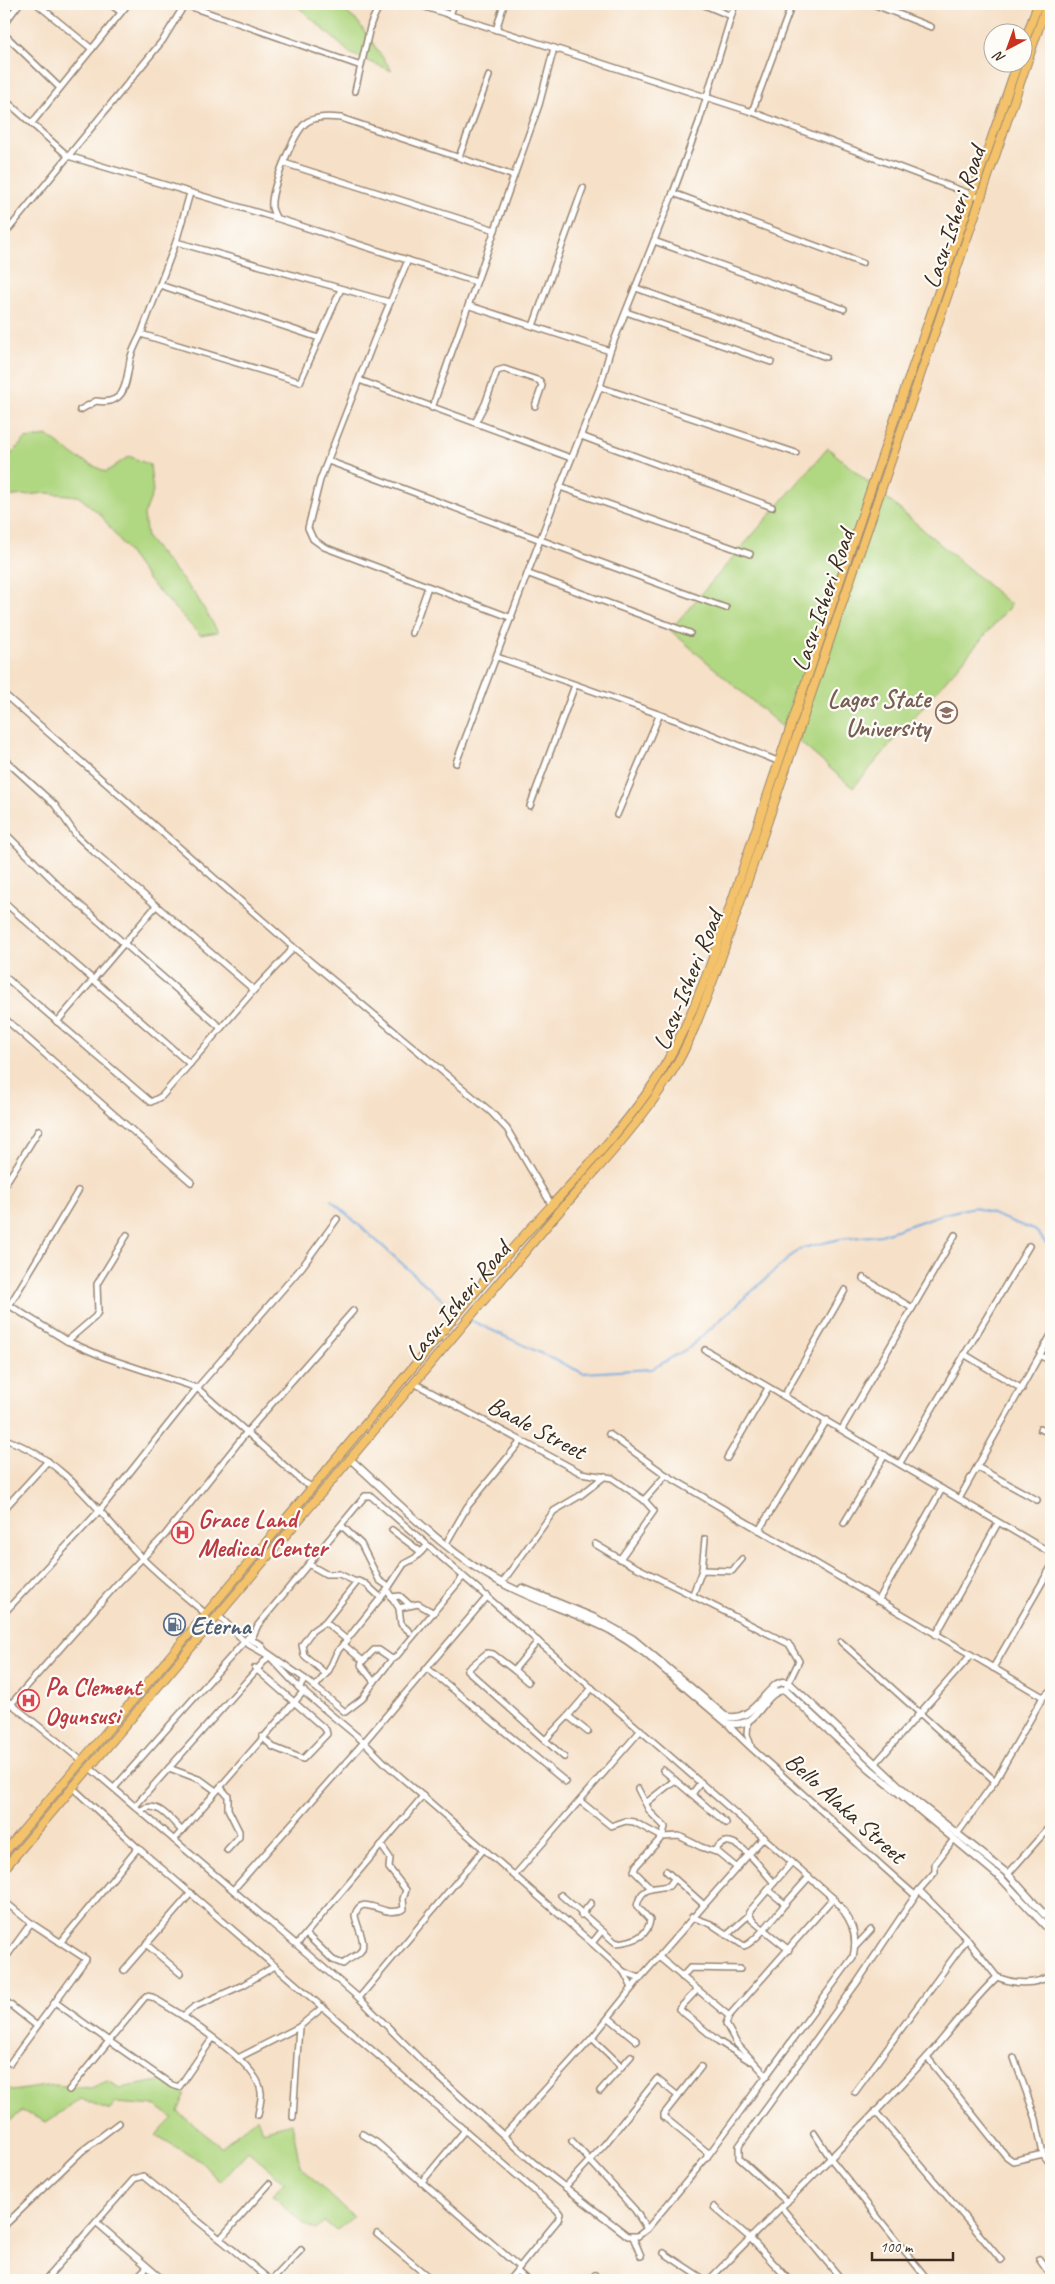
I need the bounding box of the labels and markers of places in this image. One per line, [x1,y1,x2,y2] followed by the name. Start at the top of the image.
[827,683,933,744] place label: Lagos State University
[934,700,958,724] school or university icon: Lagos State University
[198,1503,330,1564] place label: Grace Land Medical Center
[170,1520,194,1544] hospital icon: Grace Land Medical Center
[190,1610,252,1642] place label: Eterna
[162,1613,186,1637] fuel station icon: Eterna
[45,1671,144,1732] place label: Pa Clement Ogunsusi
[17,1688,41,1712] hospital icon: Pa Clement Ogunsusi

